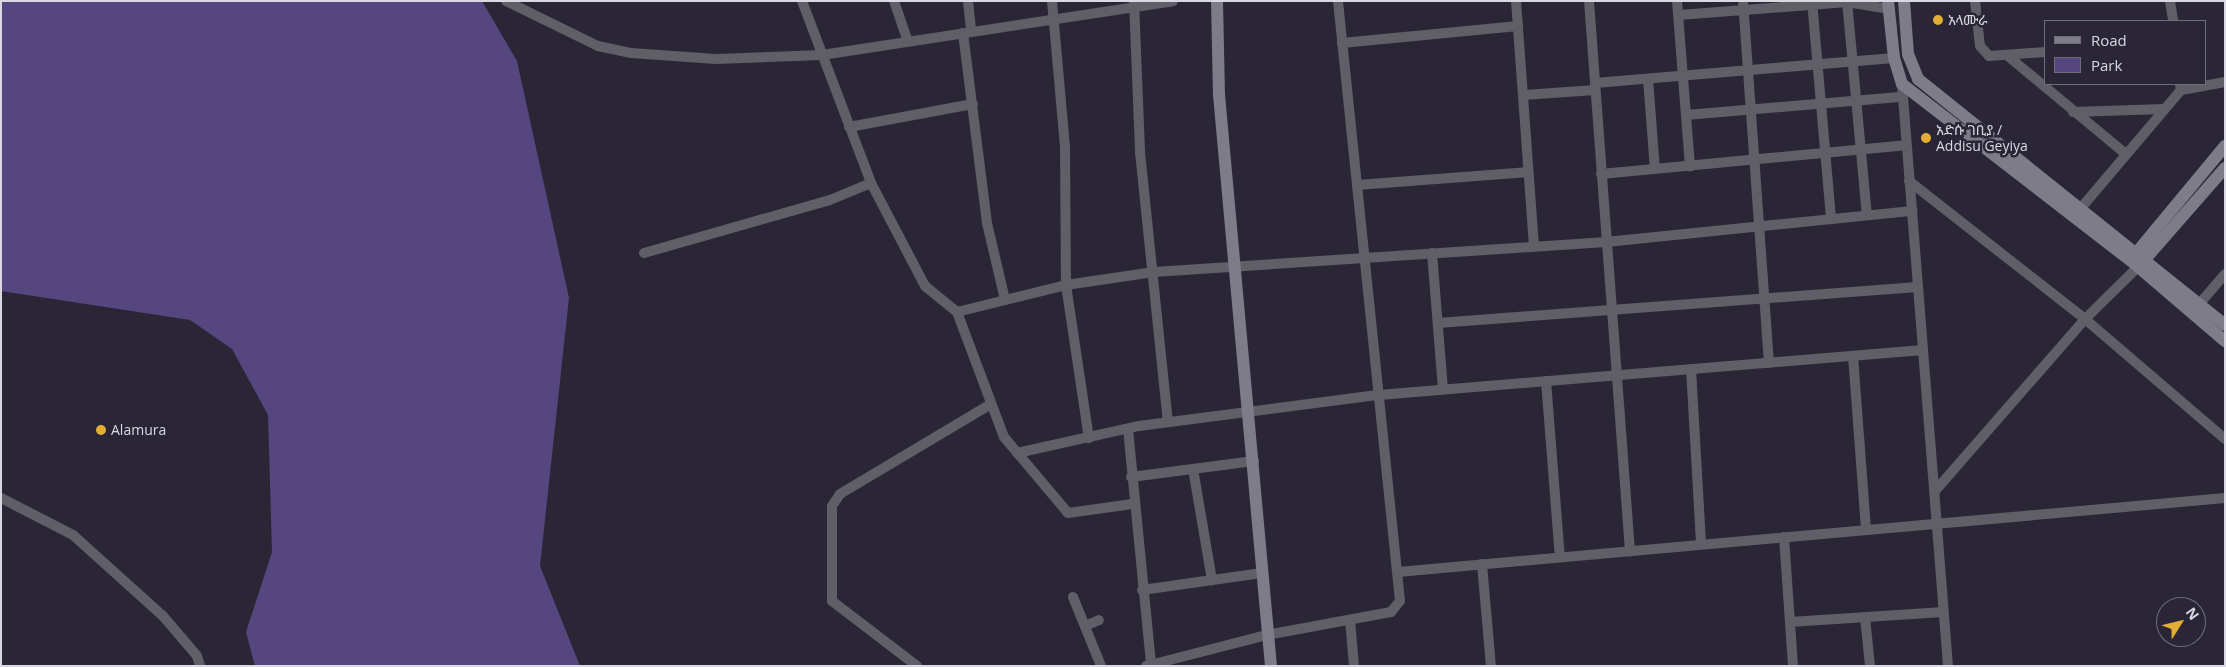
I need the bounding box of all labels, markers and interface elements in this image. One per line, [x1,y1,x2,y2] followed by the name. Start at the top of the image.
[1948,12,1988,28] place label: አላሙራ
[1932,14,1944,26] marker: አላሙራ
[2044,20,2206,85] legend
[2091,30,2127,50] text: Road
[2091,55,2122,75] text: Park
[1936,122,2028,154] place label: አድሱ ገቢያ / Addisu Geyiya
[1920,132,1932,144] marker: አድሱ ገቢያ / Addisu Geyiya
[111,422,166,438] place label: Alamura
[95,424,107,436] marker: Alamura
[2156,597,2206,647] north arrow
[2182,603,2204,624] text: N

